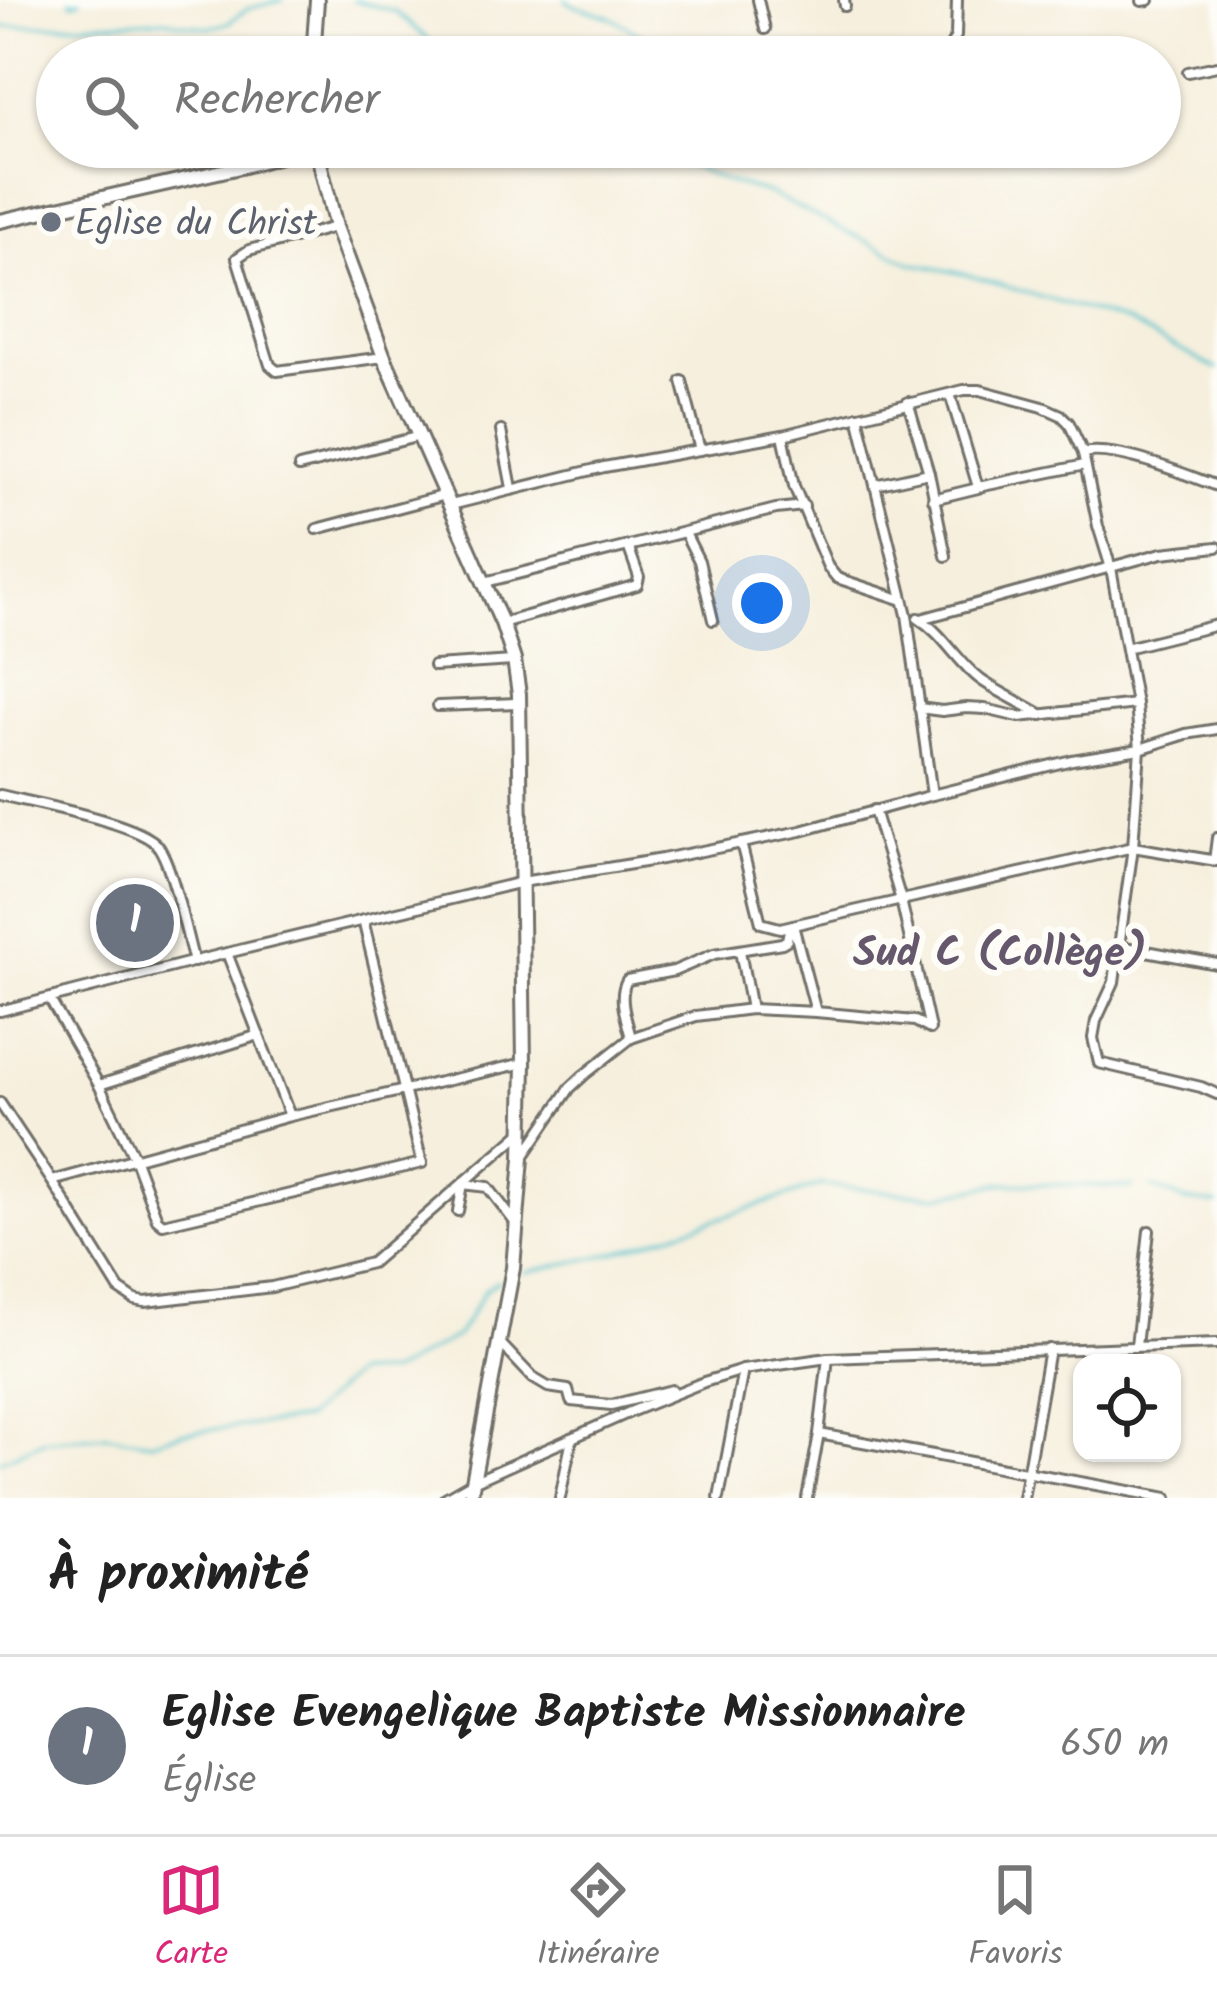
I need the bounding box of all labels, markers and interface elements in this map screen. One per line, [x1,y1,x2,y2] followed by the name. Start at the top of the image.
[36,36,1181,168] search box
[174,66,379,138] text: Rechercher
[78,69,144,135] icon: search
[75,197,318,254] place label: Eglise du Christ
[38,209,64,235] marker: Eglise du Christ
[732,573,792,633] your location
[96,878,174,968] pin: 1
[853,921,1147,988] district label: Sud C (Collège)
[1073,1354,1181,1462] map controls
[1073,1354,1181,1462] button: locate
[48,1536,308,1617] text: À proximité
[162,1679,965,1751] text: Eglise Evengelique Baptiste Missionnaire
[81,1715,93,1777] text: 1
[1060,1715,1169,1777] text: 650 m
[162,1751,256,1813] text: Église
[154,1857,228,1982] tab: Carte
[537,1857,660,1982] tab: Itinéraire
[968,1857,1063,1982] tab: Favoris

